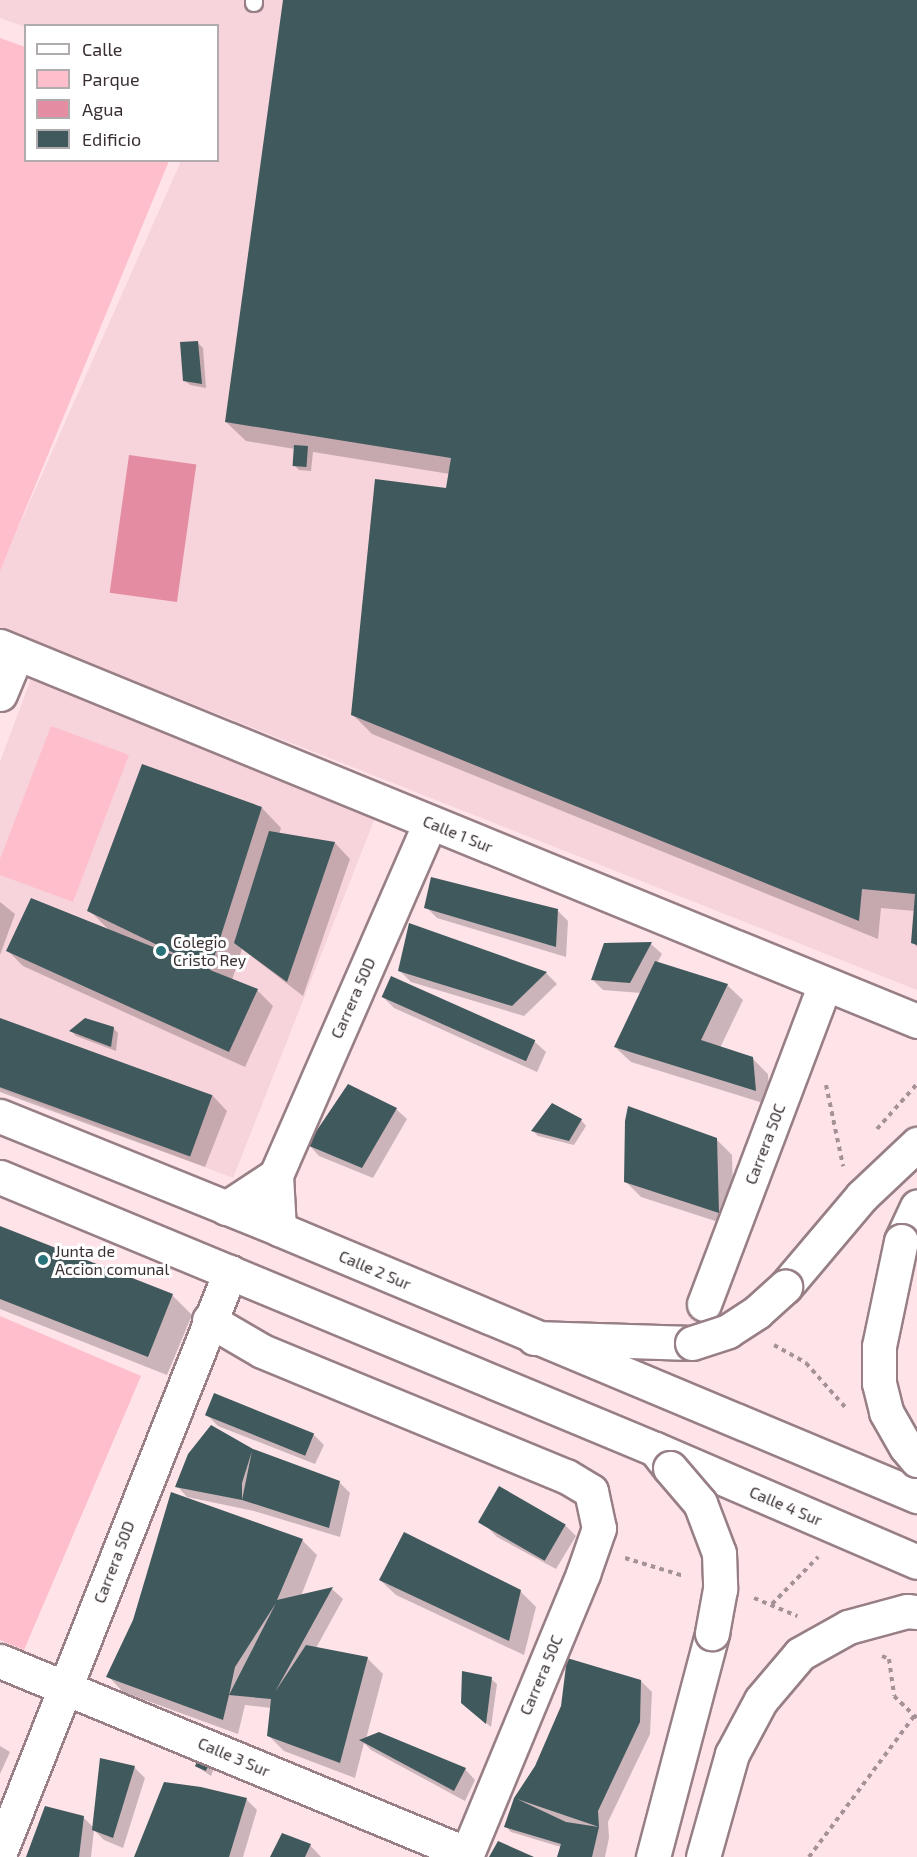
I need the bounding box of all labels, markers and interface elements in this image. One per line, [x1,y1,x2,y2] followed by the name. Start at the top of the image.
[24,24,219,162] legend
[82,38,123,60] text: Calle
[82,68,140,90] text: Parque
[82,98,123,120] text: Agua
[82,128,141,150] text: Edificio
[420,811,496,857] street label: Calle 1 Sur
[173,932,246,970] place label: Colegio Cristo Rey
[154,944,168,958] marker: Colegio Cristo Rey
[327,954,379,1042] street label: Carrera 50D
[741,1101,789,1187] street label: Carrera 50C
[55,1241,169,1279] place label: Junta de Accion comunal
[336,1246,414,1294] street label: Calle 2 Sur
[36,1253,50,1267] marker: Junta de Accion comunal
[747,1482,825,1530] street label: Calle 4 Sur
[89,1518,139,1606] street label: Carrera 50D
[516,1632,566,1718] street label: Carrera 50C
[195,1733,273,1781] street label: Calle 3 Sur

